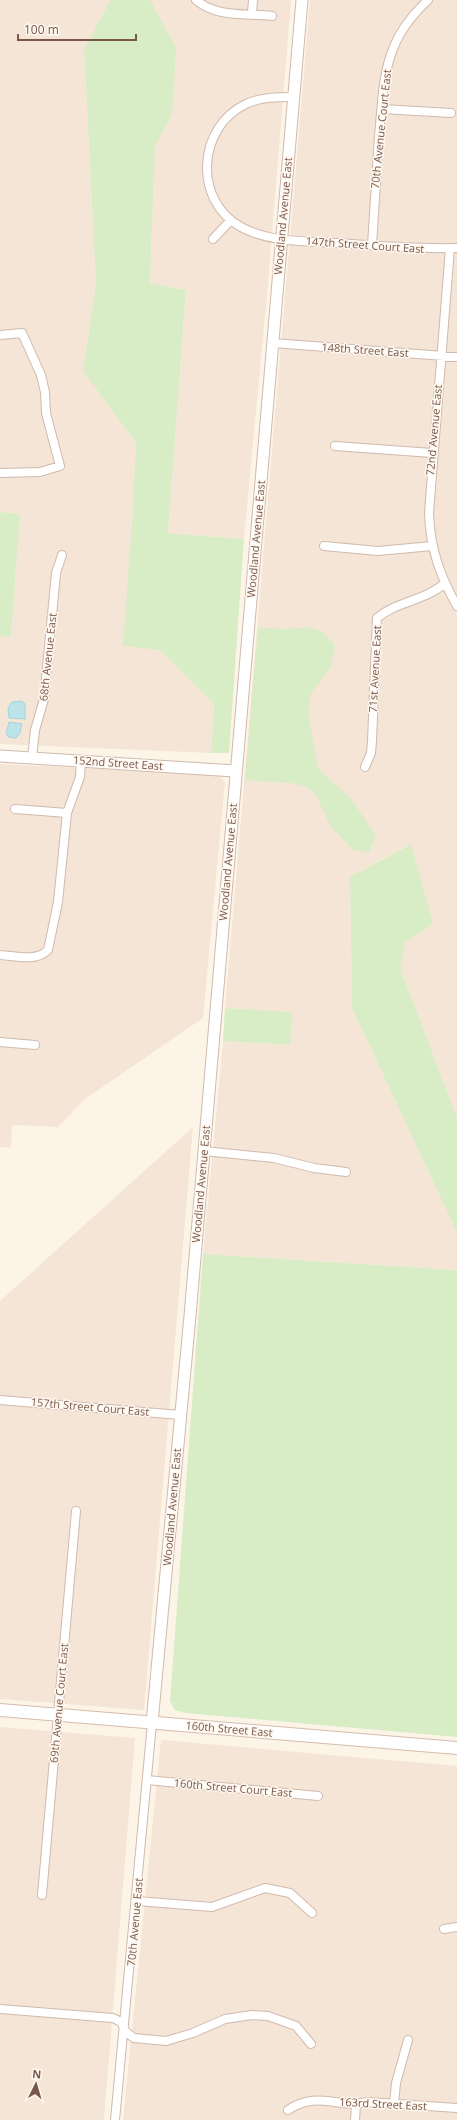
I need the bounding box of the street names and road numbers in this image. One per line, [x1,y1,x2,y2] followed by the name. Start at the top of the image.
[367,68,394,190] street label: 70th Avenue Court East
[270,157,295,275] street label: Woodland Avenue East
[305,233,425,256] street label: 147th Street Court East
[321,339,409,360] street label: 148th Street East
[422,384,445,476] street label: 72nd Avenue East
[243,480,268,598] street label: Woodland Avenue East
[35,612,60,702] street label: 68th Avenue East
[365,625,384,713] street label: 71st Avenue East
[73,752,164,773] street label: 152nd Street East
[215,803,240,921] street label: Woodland Avenue East
[188,1125,213,1243] street label: Woodland Avenue East
[30,1394,150,1419] street label: 157th Street Court East
[159,1448,184,1566] street label: Woodland Avenue East
[46,1642,71,1763] street label: 69th Avenue Court East
[185,1717,273,1740] street label: 160th Street East
[173,1775,293,1800] street label: 160th Street Court East
[123,1877,146,1967] street label: 70th Avenue East
[339,2094,427,2113] street label: 163rd Street East

